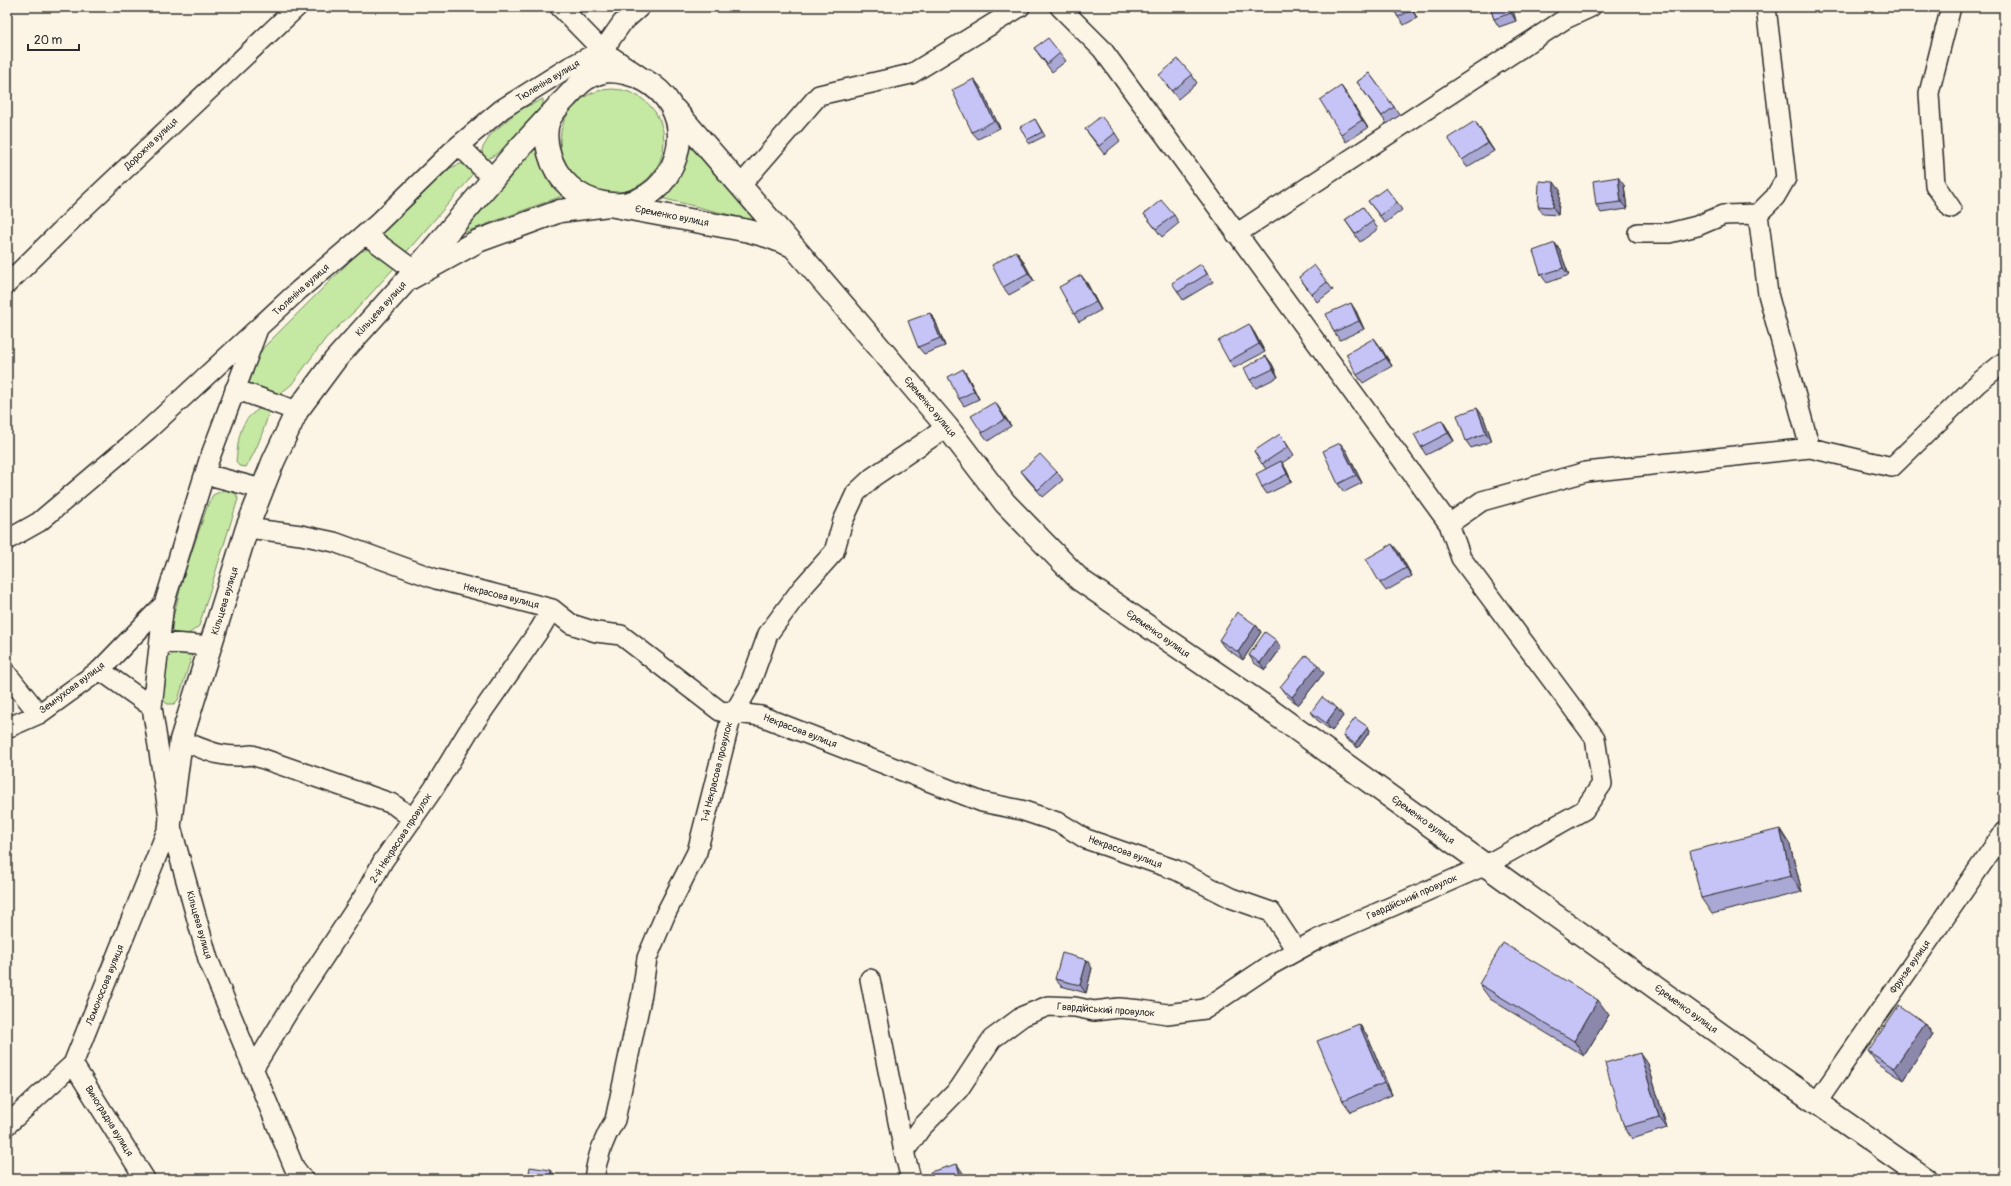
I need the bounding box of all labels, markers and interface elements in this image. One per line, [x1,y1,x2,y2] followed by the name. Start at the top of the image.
[28,26,79,52] scale bar
[34,33,63,48] text: 20 m
[514,57,582,105] street label: Тюленіна вулиця
[121,115,180,173] street label: Дорожна вулиця
[634,203,710,229] street label: Єременко вулиця
[270,261,332,319] street label: Тюленіна вулиця
[353,279,409,339] street label: Кільцева вулиця
[901,375,959,440] street label: Єременко вулиця
[209,565,241,636] street label: Кільцева вулиця
[462,581,541,611] street label: Некрасова вулиця
[1124,608,1192,661] street label: Єременко вулиця
[37,659,107,716] street label: Земнухова вулиця
[762,711,839,751] street label: Некрасова вулиця
[699,720,735,824] street label: 1-й Некрасова провулок
[367,791,435,885] street label: 2-й Некрасова провулок
[1389,793,1457,847] street label: Єременко вулиця
[1086,833,1164,871] street label: Некрасова вулиця
[1365,872,1459,922] street label: Гвардійський провулок
[184,890,215,961] street label: Кільцева вулиця
[1887,938,1933,996] street label: Фрунзе вулиця
[83,943,127,1028] street label: Ломоносова вулиця
[1652,982,1720,1036] street label: Єременко вулиця
[1057,1001,1155,1019] street label: Гвардійський провулок
[82,1084,136,1159] street label: Виноградна вулиця

